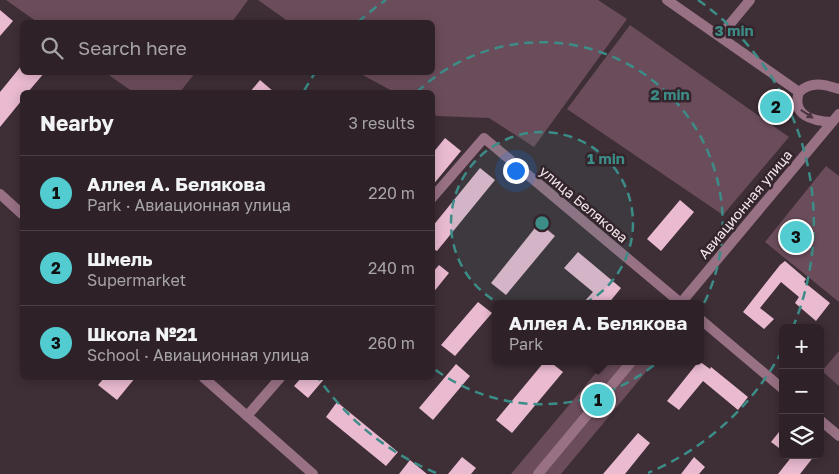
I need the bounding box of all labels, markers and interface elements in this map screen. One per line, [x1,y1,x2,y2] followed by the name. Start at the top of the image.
[20,20,435,75] search box
[714,21,754,39] text: 3 min
[38,34,66,62] icon: search
[78,36,187,59] text: Search here
[650,85,690,103] text: 2 min
[760,88,792,126] pin: 2
[40,110,114,136] text: Nearby
[800,110,814,119] one-way arrow
[348,113,415,133] text: 3 results
[695,146,795,262] street label: Авиационная улица
[587,149,625,167] text: 1 min
[503,158,529,184] your location
[536,162,632,246] street label: улица Белякова
[87,172,266,195] text: Аллея А. Белякова
[52,183,60,203] text: 1
[368,183,415,203] text: 220 m
[87,195,291,215] text: Park · Авиационная улица
[533,214,551,232] centre of rings
[780,218,812,256] pin: 3
[87,247,152,270] text: Шмель
[51,258,61,278] text: 2
[368,258,415,278] text: 240 m
[87,270,186,290] text: Supermarket
[492,300,704,365] popup
[509,311,687,334] text: Аллея А. Белякова
[87,322,197,345] text: Школа №21
[779,324,824,459] map controls
[779,324,824,369] button: +
[51,333,61,353] text: 3
[368,333,415,353] text: 260 m
[509,334,543,354] text: Park
[87,345,309,365] text: School · Авиационная улица
[779,369,824,414] button: −
[582,381,614,419] pin: 1
[779,414,824,459] button: layers

